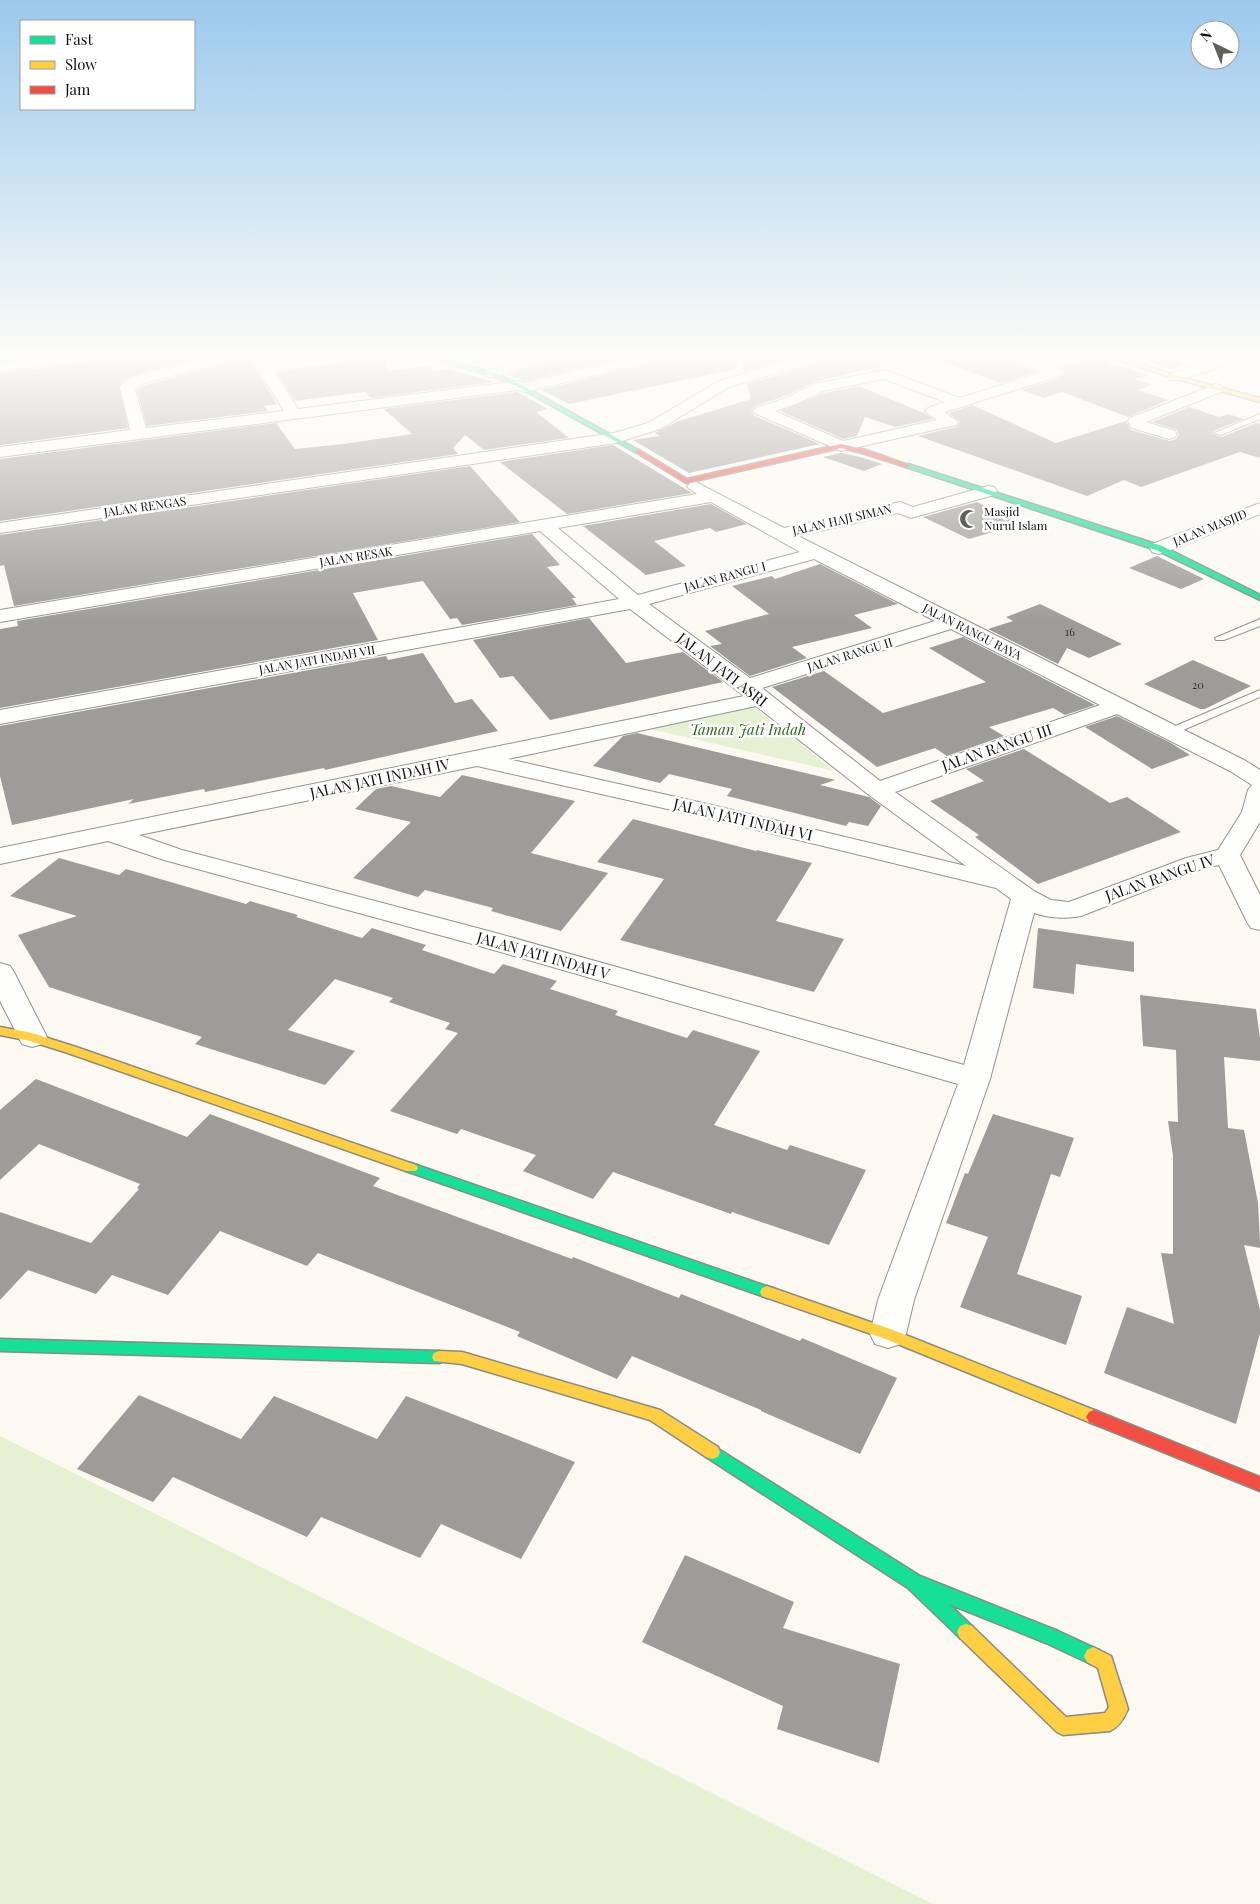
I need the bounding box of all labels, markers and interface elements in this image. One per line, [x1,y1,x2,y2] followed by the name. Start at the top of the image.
[20,20,195,110] legend
[1190,20,1240,70] north arrow
[1196,25,1216,46] text: N
[65,29,94,49] text: Fast
[65,54,97,74] text: Slow
[64,79,91,99] text: Jam
[102,492,187,520] street label: JALAN RENGAS
[790,500,893,538] street label: JALAN HAJI SIMAN
[984,503,1048,533] place label: Masjid Nurul Islam
[1169,505,1249,549] street label: JALAN MASJID
[958,508,980,530] mosque icon: Masjid Nurul Islam
[317,542,394,570] street label: JALAN RESAK
[681,557,767,595] street label: JALAN RANGU I
[919,599,1025,663] street label: JALAN RANGU RAYA
[1065,624,1075,639] house number: 16
[672,627,772,711] street label: JALAN JATI ASRI
[804,633,894,675] street label: JALAN RANGU II
[256,641,376,677] street label: JALAN JATI INDAH VII
[1192,677,1204,692] house number: 20
[690,719,806,739] park label: Taman Jati Indah
[938,719,1054,776] street label: JALAN RANGU III
[307,753,452,803] street label: JALAN JATI INDAH IV
[671,793,815,845] street label: JALAN JATI INDAH VI
[1101,849,1218,905] street label: JALAN RANGU IV
[474,926,612,984] street label: JALAN JATI INDAH V

